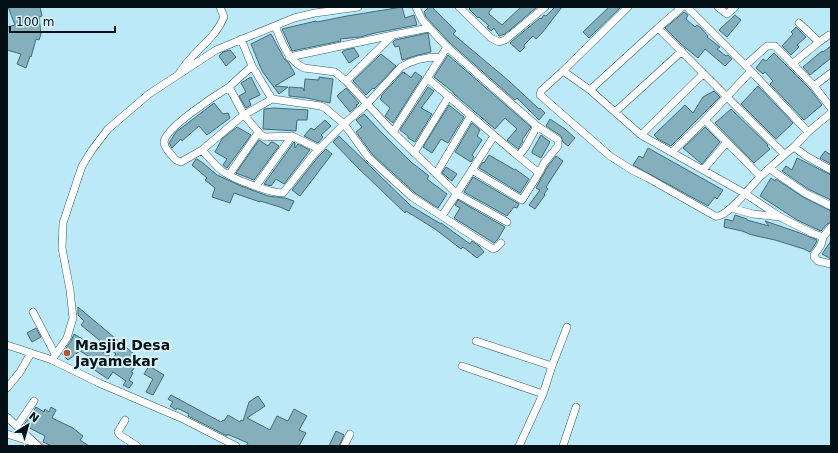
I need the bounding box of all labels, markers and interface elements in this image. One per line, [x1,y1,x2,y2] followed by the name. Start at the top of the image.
[10,8,115,34] scale bar
[16,15,54,29] text: 100 m
[74,337,170,369] place label: Masjid Desa Jayamekar
[62,348,72,358] marker: Masjid Desa Jayamekar
[8,405,48,445] north arrow
[26,409,41,425] text: N

